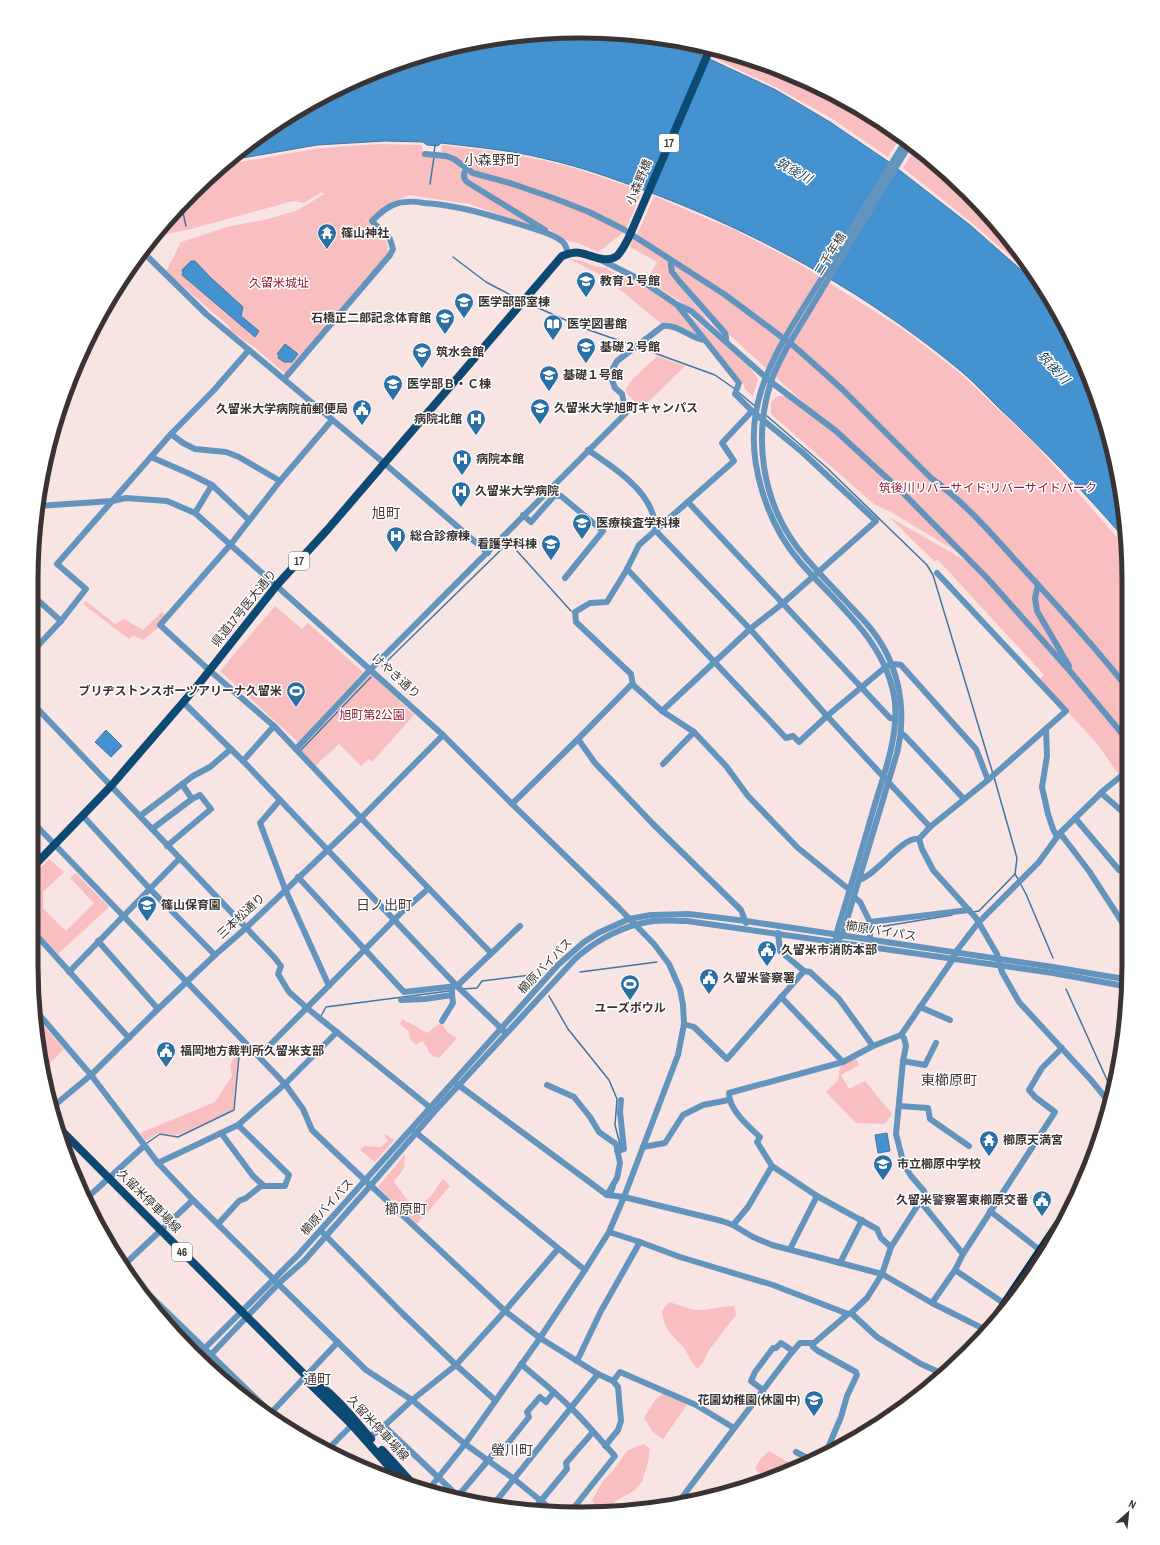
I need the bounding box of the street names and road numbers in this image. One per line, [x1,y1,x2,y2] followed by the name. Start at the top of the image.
[659,134,679,152] road number: 17
[622,157,656,207] street label: 小森野橋
[810,229,850,279] street label: 二千年橋
[289,552,309,570] road number: 17
[208,566,280,650] street label: 県道17号医大通り
[368,650,424,702] street label: けやき通り
[214,890,268,942] street label: 三本松通り
[844,917,918,945] street label: 櫛原バイパス
[514,935,576,997] street label: 櫛原バイパス
[114,1166,184,1236] street label: 久留米停車場線
[297,1175,357,1239] street label: 櫛原バイパス
[172,1243,192,1261] road number: 46
[343,1392,413,1464] street label: 久留米停車場線

